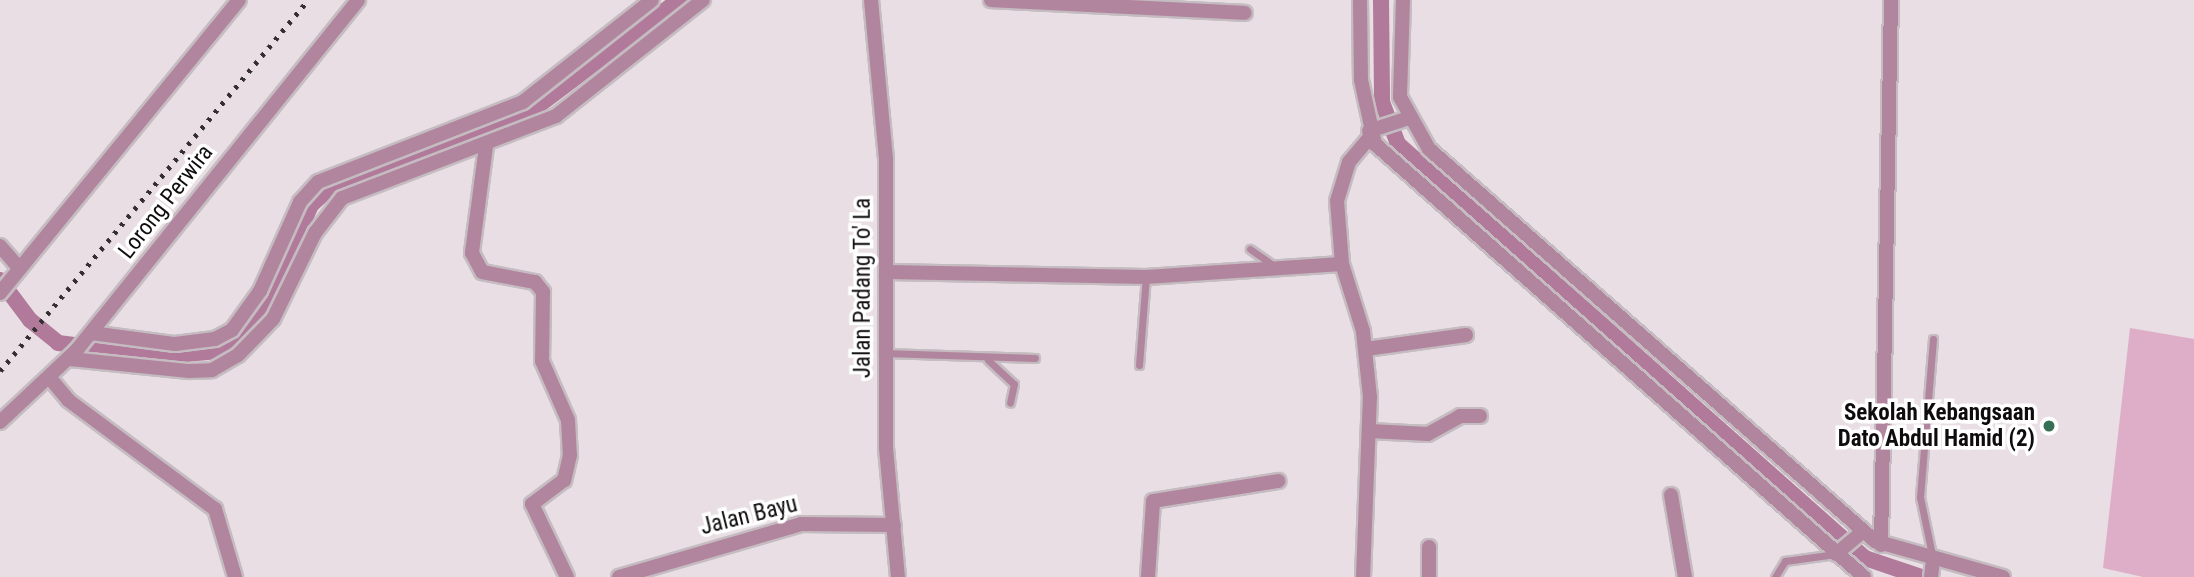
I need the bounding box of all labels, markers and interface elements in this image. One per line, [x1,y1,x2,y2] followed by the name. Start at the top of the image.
[113,140,219,264] street label: Lorong Perwira
[849,198,877,378] street label: Jalan Padang To' La
[1838,399,2035,453] place label: Sekolah Kebangsaan Dato Abdul Hamid (2)
[2041,418,2057,434] marker: Sekolah Kebangsaan Dato Abdul Hamid (2)
[698,491,800,541] street label: Jalan Bayu

